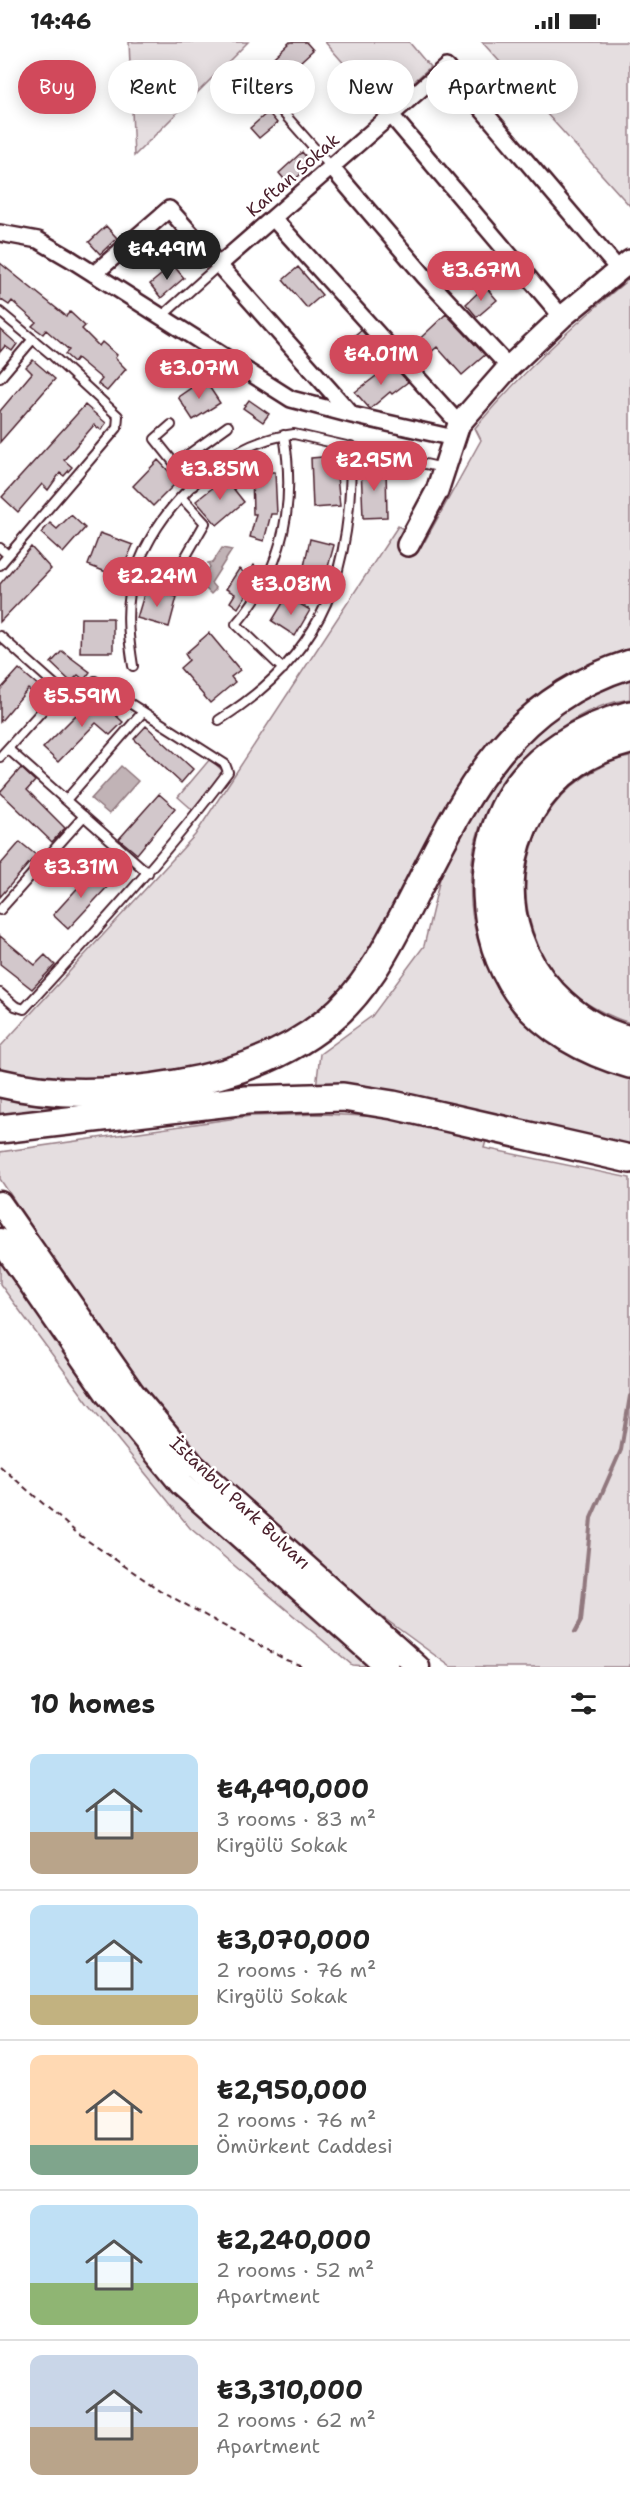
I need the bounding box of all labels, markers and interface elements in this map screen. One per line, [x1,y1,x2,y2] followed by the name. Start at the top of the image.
[30,7,92,36] text: 14:46
[18,60,96,114] chip: Buy
[108,60,198,114] chip: Rent
[210,60,315,114] chip: Filters
[327,60,414,114] chip: New
[426,60,578,114] chip: Apartment
[241,128,345,222] street label: Kaftan Sokak
[118,230,216,281] pin: ₺4.49M
[127,236,207,262] text: ₺4.49M
[432,251,530,302] pin: ₺3.67M
[441,257,521,283] text: ₺3.67M
[332,335,430,386] pin: ₺4.01M
[344,341,418,367] text: ₺4.01M
[150,349,248,400] pin: ₺3.07M
[159,355,239,381] text: ₺3.07M
[325,441,423,492] pin: ₺2.95M
[335,447,413,473] text: ₺2.95M
[171,450,269,501] pin: ₺3.85M
[180,456,260,482] text: ₺3.85M
[108,557,206,608] pin: ₺2.24M
[117,563,197,589] text: ₺2.24M
[242,565,340,616] pin: ₺3.08M
[251,571,331,597] text: ₺3.08M
[33,677,131,728] pin: ₺5.59M
[43,683,121,709] text: ₺5.59M
[32,848,130,899] pin: ₺3.31M
[43,854,119,880] text: ₺3.31M
[164,1431,316,1575] street label: İstanbul Park Bulvarı
[30,1686,155,1721] text: 10 homes
[567,1687,600,1720] icon: filters
[216,1771,369,1806] text: ₺4,490,000
[78,1778,150,1850] icon: home
[216,1806,376,1832] text: 3 rooms · 83 m²
[216,1832,348,1858] text: Kirgülü Sokak
[216,1922,371,1957] text: ₺3,070,000
[78,1929,150,2001] icon: home
[216,1957,376,1983] text: 2 rooms · 76 m²
[216,1983,348,2009] text: Kirgülü Sokak
[216,2072,368,2107] text: ₺2,950,000
[78,2079,150,2151] icon: home
[216,2107,376,2133] text: 2 rooms · 76 m²
[216,2133,393,2159] text: Ömürkent Caddesi
[216,2222,371,2257] text: ₺2,240,000
[78,2229,150,2301] icon: home
[216,2257,374,2283] text: 2 rooms · 52 m²
[216,2283,320,2309] text: Apartment
[216,2372,363,2407] text: ₺3,310,000
[78,2379,150,2451] icon: home
[216,2407,376,2433] text: 2 rooms · 62 m²
[216,2433,320,2459] text: Apartment

